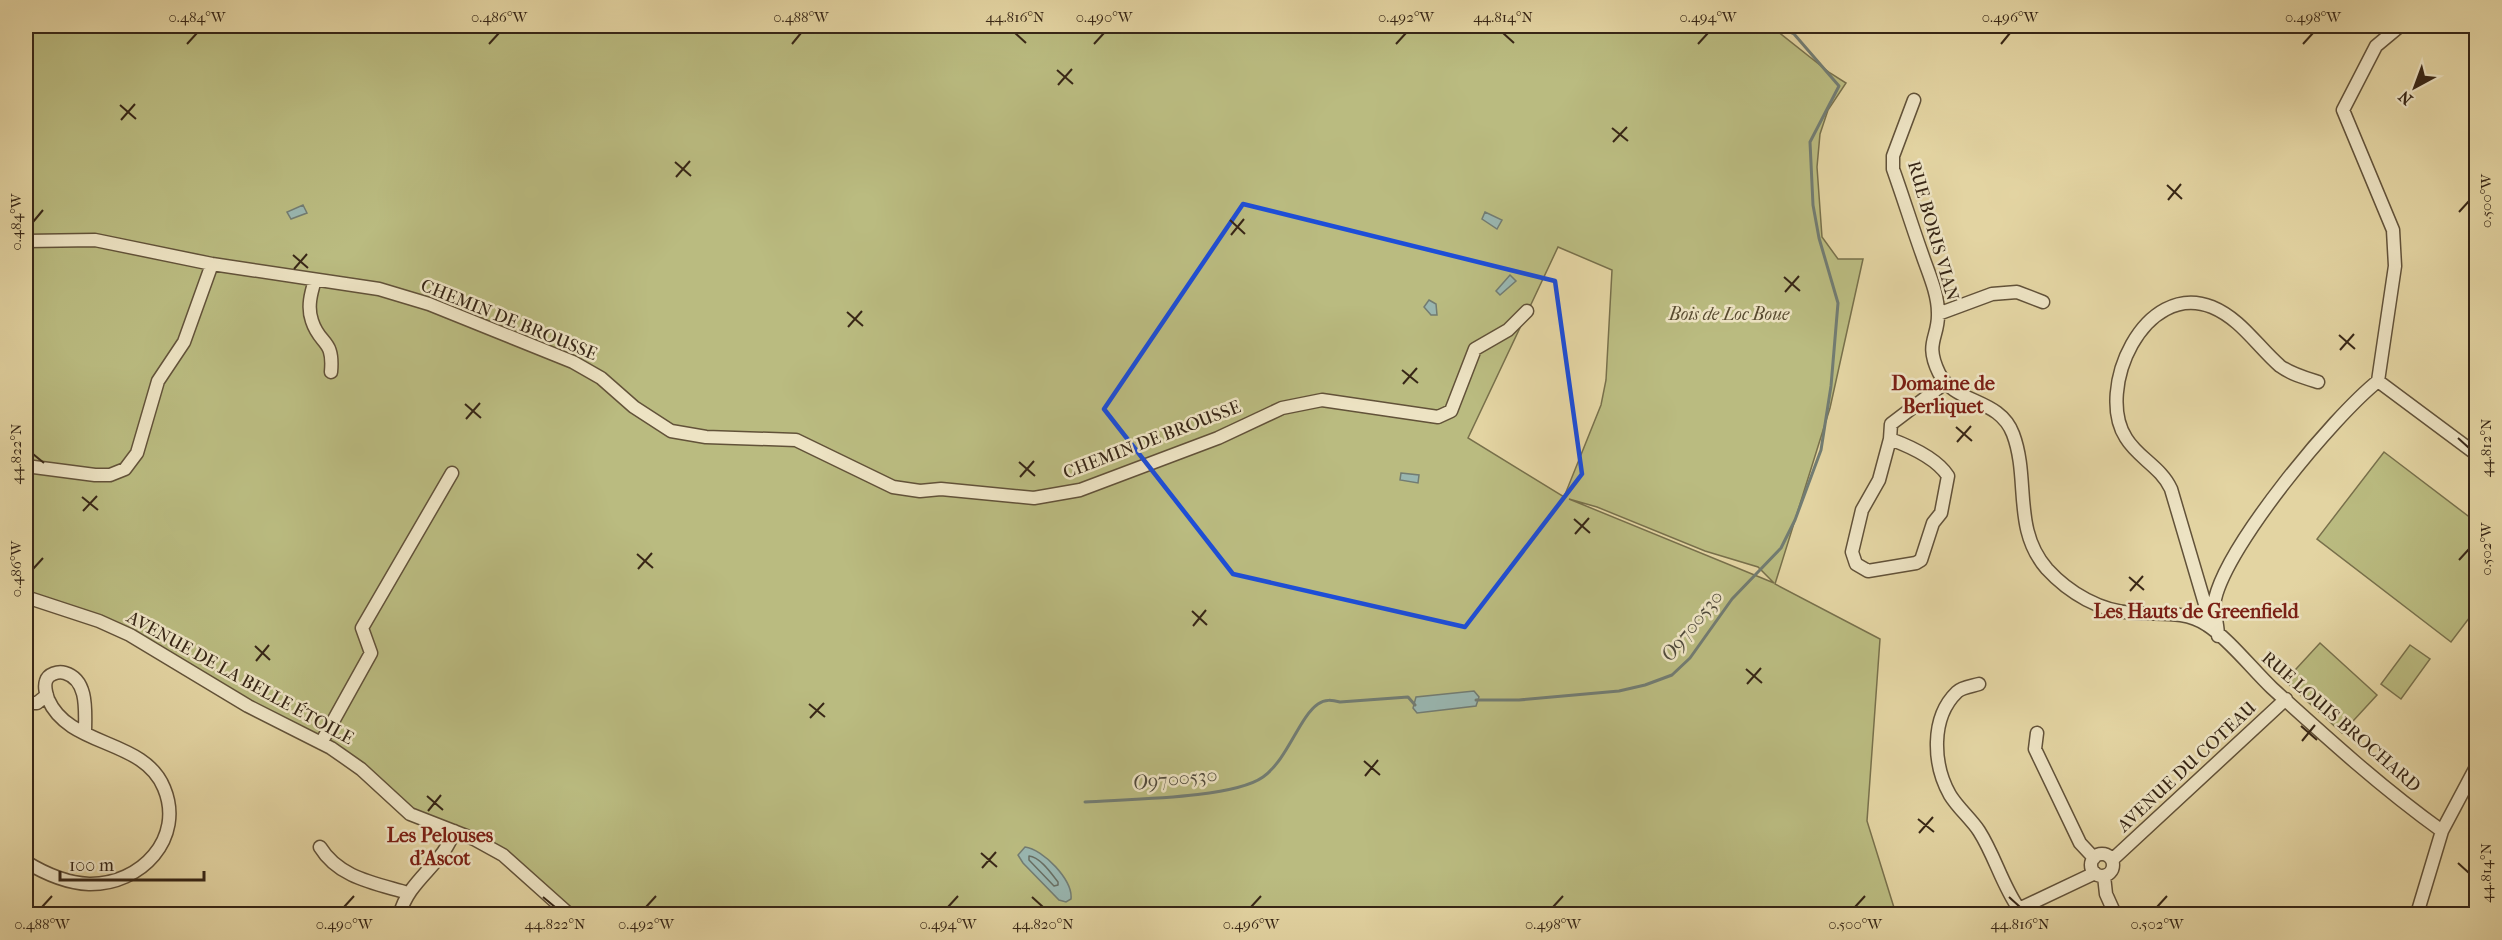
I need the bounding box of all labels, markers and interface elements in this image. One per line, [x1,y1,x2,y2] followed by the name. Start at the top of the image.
[169,8,227,26] text: 0.484°W
[471,8,528,26] text: 0.486°W
[773,8,830,26] text: 0.488°W
[986,8,1045,26] text: 44.816°N
[1076,8,1134,26] text: 0.490°W
[1378,8,1435,26] text: 0.492°W
[1473,8,1533,26] text: 44.814°N
[1679,8,1738,26] text: 0.494°W
[1982,8,2040,26] text: 0.496°W
[2285,8,2342,26] text: 0.498°W
[2385,57,2445,117] north arrow
[2394,86,2416,109] text: N
[1903,159,1963,304] street label: RUE BORIS VIAN
[2477,173,2495,228] text: 0.500°W
[7,192,25,250] text: 0.484°W
[418,275,600,365] street label: CHEMIN DE BROUSSE
[1668,304,1790,325] park label: Bois de Loc Boue
[1891,372,1995,418] district label: Domaine de Berliquet
[1060,396,1244,484] street label: CHEMIN DE BROUSSE
[2477,418,2495,477] text: 44.812°N
[7,423,25,484] text: 44.822°N
[2477,521,2495,576] text: 0.502°W
[7,540,25,597] text: 0.486°W
[1656,586,1728,666] water label: O9700530
[2093,600,2300,623] district label: Les Hauts de Greenfield
[122,605,358,749] street label: AVENUE DE LA BELLE ÉTOILE
[2257,647,2425,797] street label: RUE LOUIS BROCHARD
[2113,697,2261,837] street label: AVENUE DU COTEAU
[1131,763,1219,795] water label: O9700530
[387,824,494,870] district label: Les Pelouses d'Ascot
[2477,843,2495,903] text: 44.814°N
[60,844,204,882] scale bar
[69,855,114,876] text: 100 m
[14,915,71,933] text: 0.488°W
[316,915,374,933] text: 0.490°W
[525,915,586,933] text: 44.822°N
[618,915,675,933] text: 0.492°W
[919,915,978,933] text: 0.494°W
[1012,915,1074,933] text: 44.820°N
[1223,915,1281,933] text: 0.496°W
[1525,915,1582,933] text: 0.498°W
[1828,915,1883,933] text: 0.500°W
[1991,915,2050,933] text: 44.816°N
[2130,915,2185,933] text: 0.502°W

